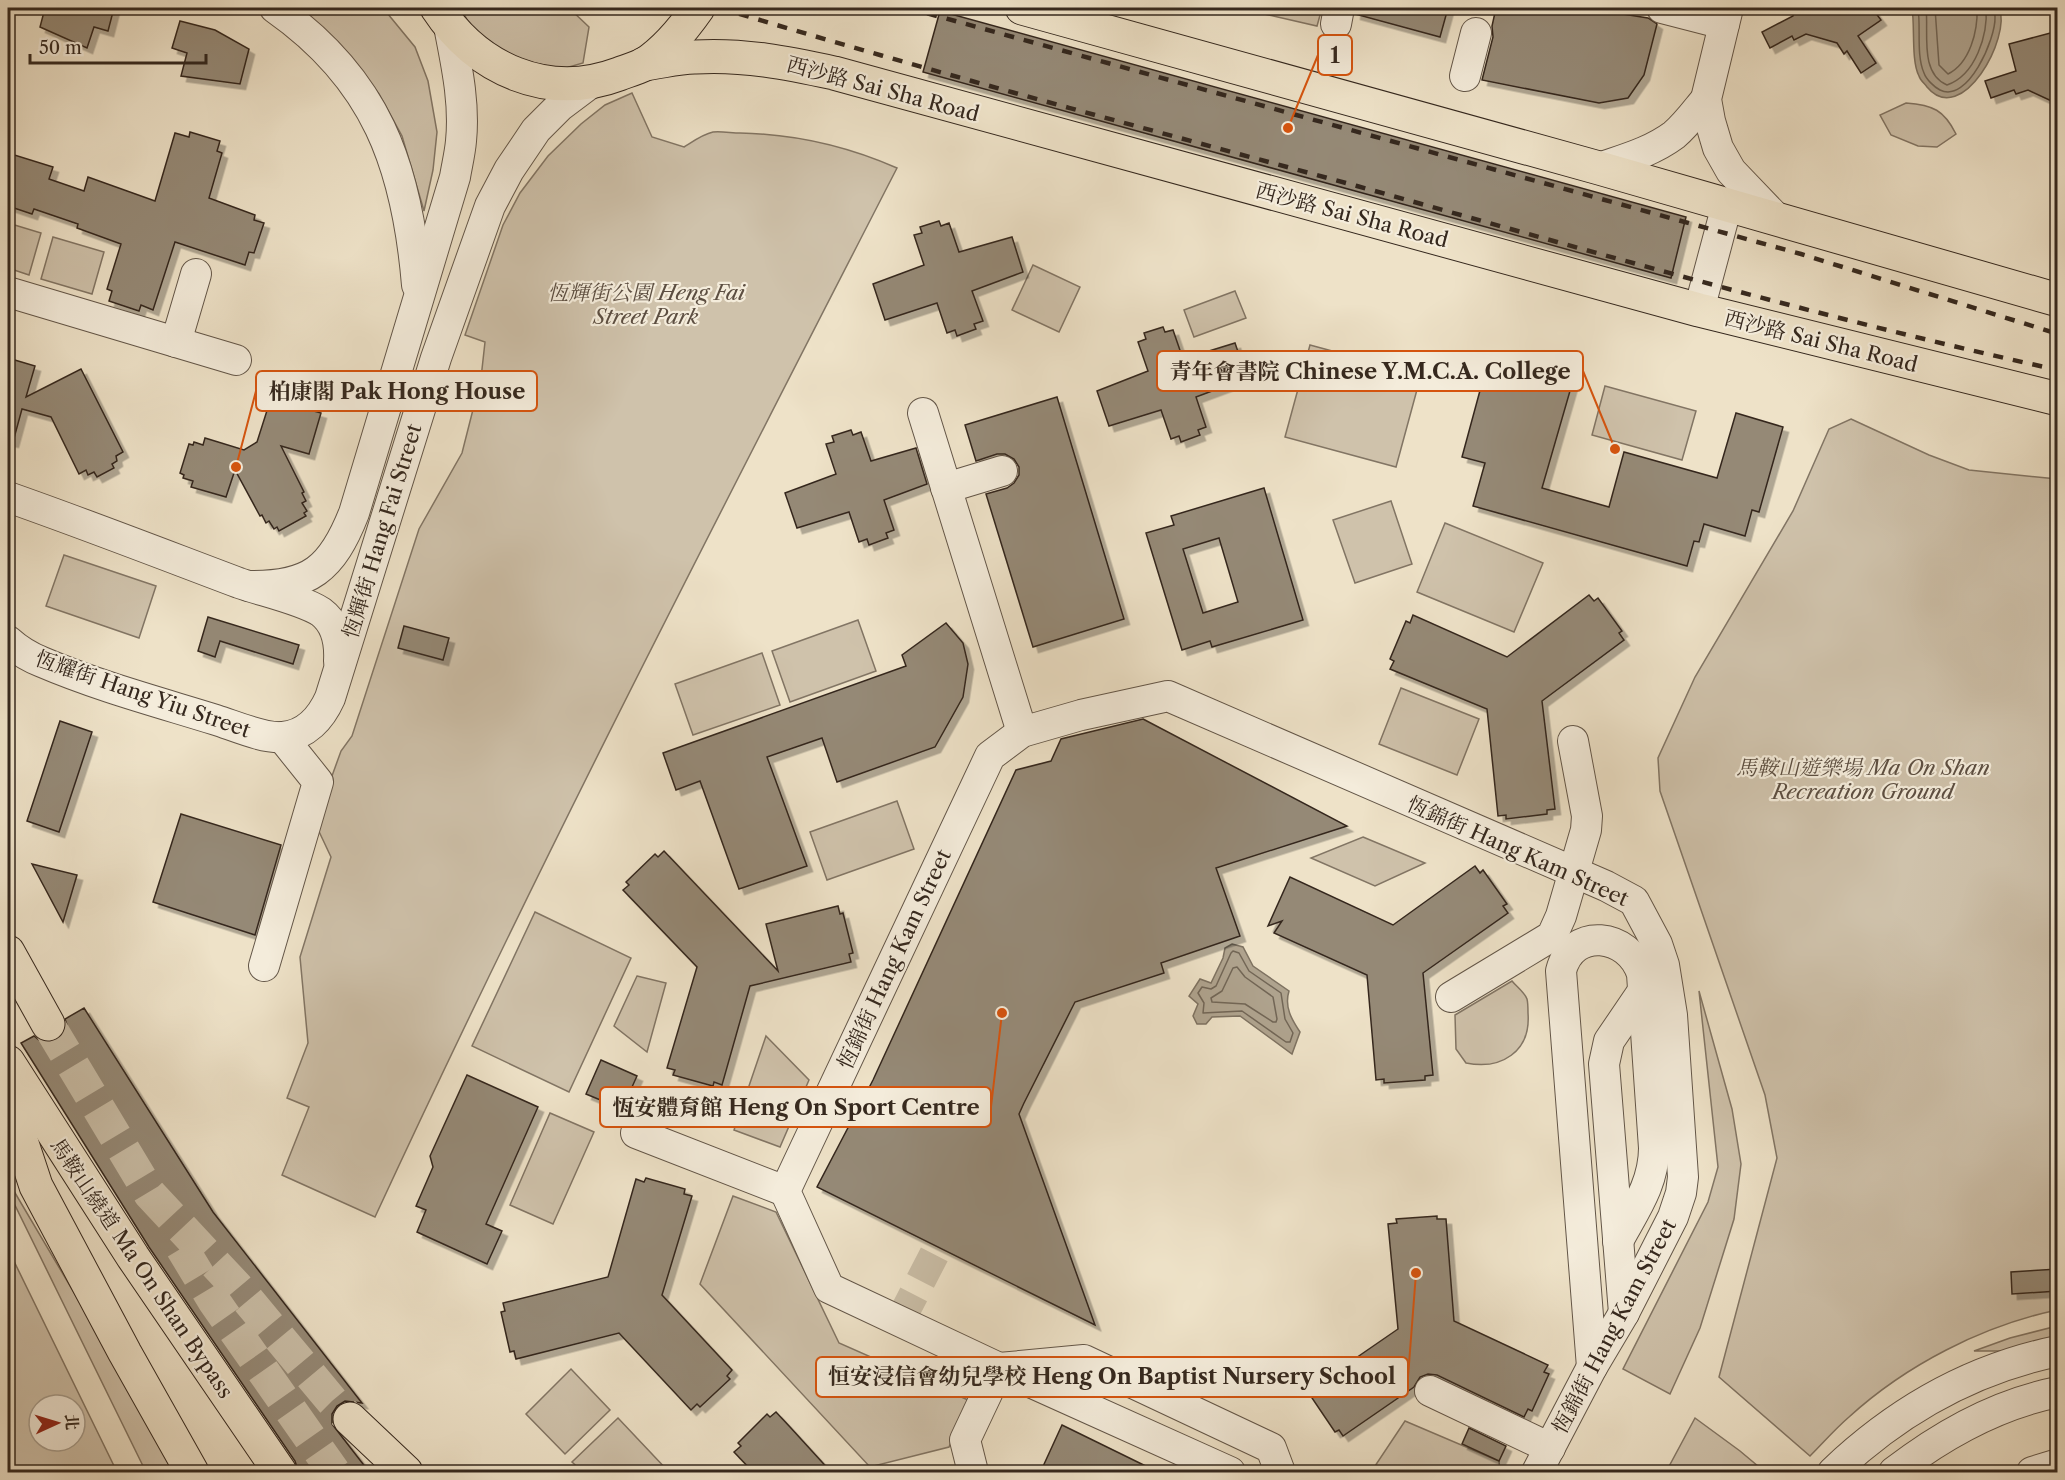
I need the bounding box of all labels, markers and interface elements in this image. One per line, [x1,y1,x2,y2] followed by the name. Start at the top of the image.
[30,27,206,65] scale bar
[1318,35,1352,75] callout: 1
[39,37,82,59] text: 50 m
[1330,42,1340,69] text: 1
[784,51,982,127] street label: 西沙路 Sai Sha Road
[1253,177,1451,253] street label: 西沙路 Sai Sha Road
[547,280,746,329] park label: 恆輝街公園 Heng Fai Street Park
[1722,305,1920,377] street label: 西沙路 Sai Sha Road
[1157,351,1583,391] callout: 青年會書院 Chinese Y.M.C.A. College
[1169,358,1571,385] text: 青年會書院 Chinese Y.M.C.A. College
[256,371,537,411] callout: 柏康閣 Pak Hong House
[269,378,525,405] text: 柏康閣 Pak Hong House
[337,420,427,641] street label: 恆輝街 Hang Fai Street
[32,645,254,743] street label: 恆耀街 Hang Yiu Street
[1736,755,1990,804] park label: 馬鞍山遊樂場 Ma On Shan Recreation Ground
[1404,791,1633,911] street label: 恆錦街 Hang Kam Street
[832,845,956,1073] street label: 恆錦街 Hang Kam Street
[600,1087,991,1127] callout: 恆安體育館 Heng On Sport Centre
[612,1094,980,1121] text: 恆安體育館 Heng On Sport Centre
[45,1133,239,1403] street label: 馬鞍山繞道 Ma On Shan Bypass
[1547,1214,1682,1438] street label: 恆錦街 Hang Kam Street
[816,1357,1408,1397] callout: 恒安浸信會幼兒學校 Heng On Baptist Nursery School
[828,1363,1396,1390] text: 恒安浸信會幼兒學校 Heng On Baptist Nursery School
[27,1393,87,1453] north arrow
[61,1413,82,1431] text: 北

